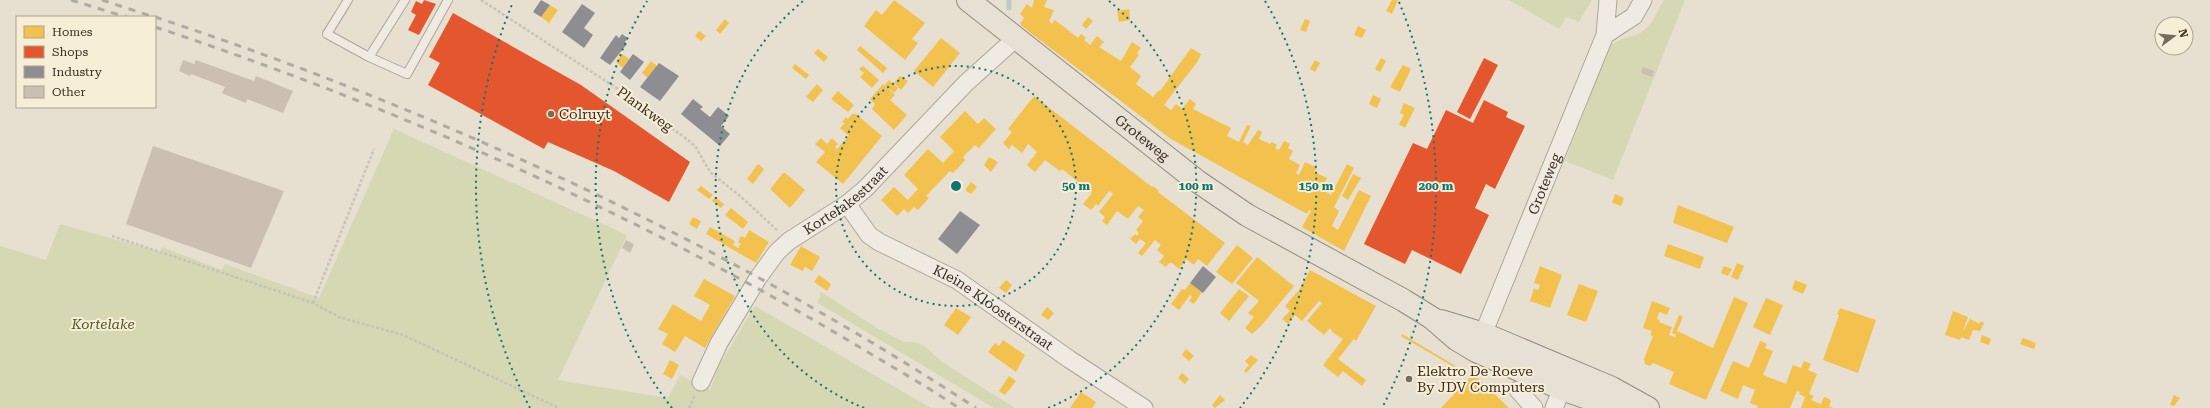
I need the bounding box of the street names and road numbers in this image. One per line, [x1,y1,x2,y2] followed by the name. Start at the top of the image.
[614,83,676,135] street label: Plankweg
[1112,111,1173,164] street label: Groteweg
[1525,151,1564,217] street label: Groteweg
[800,163,891,238] street label: Kortelakestraat
[930,262,1056,353] street label: Kleine Kloosterstraat

